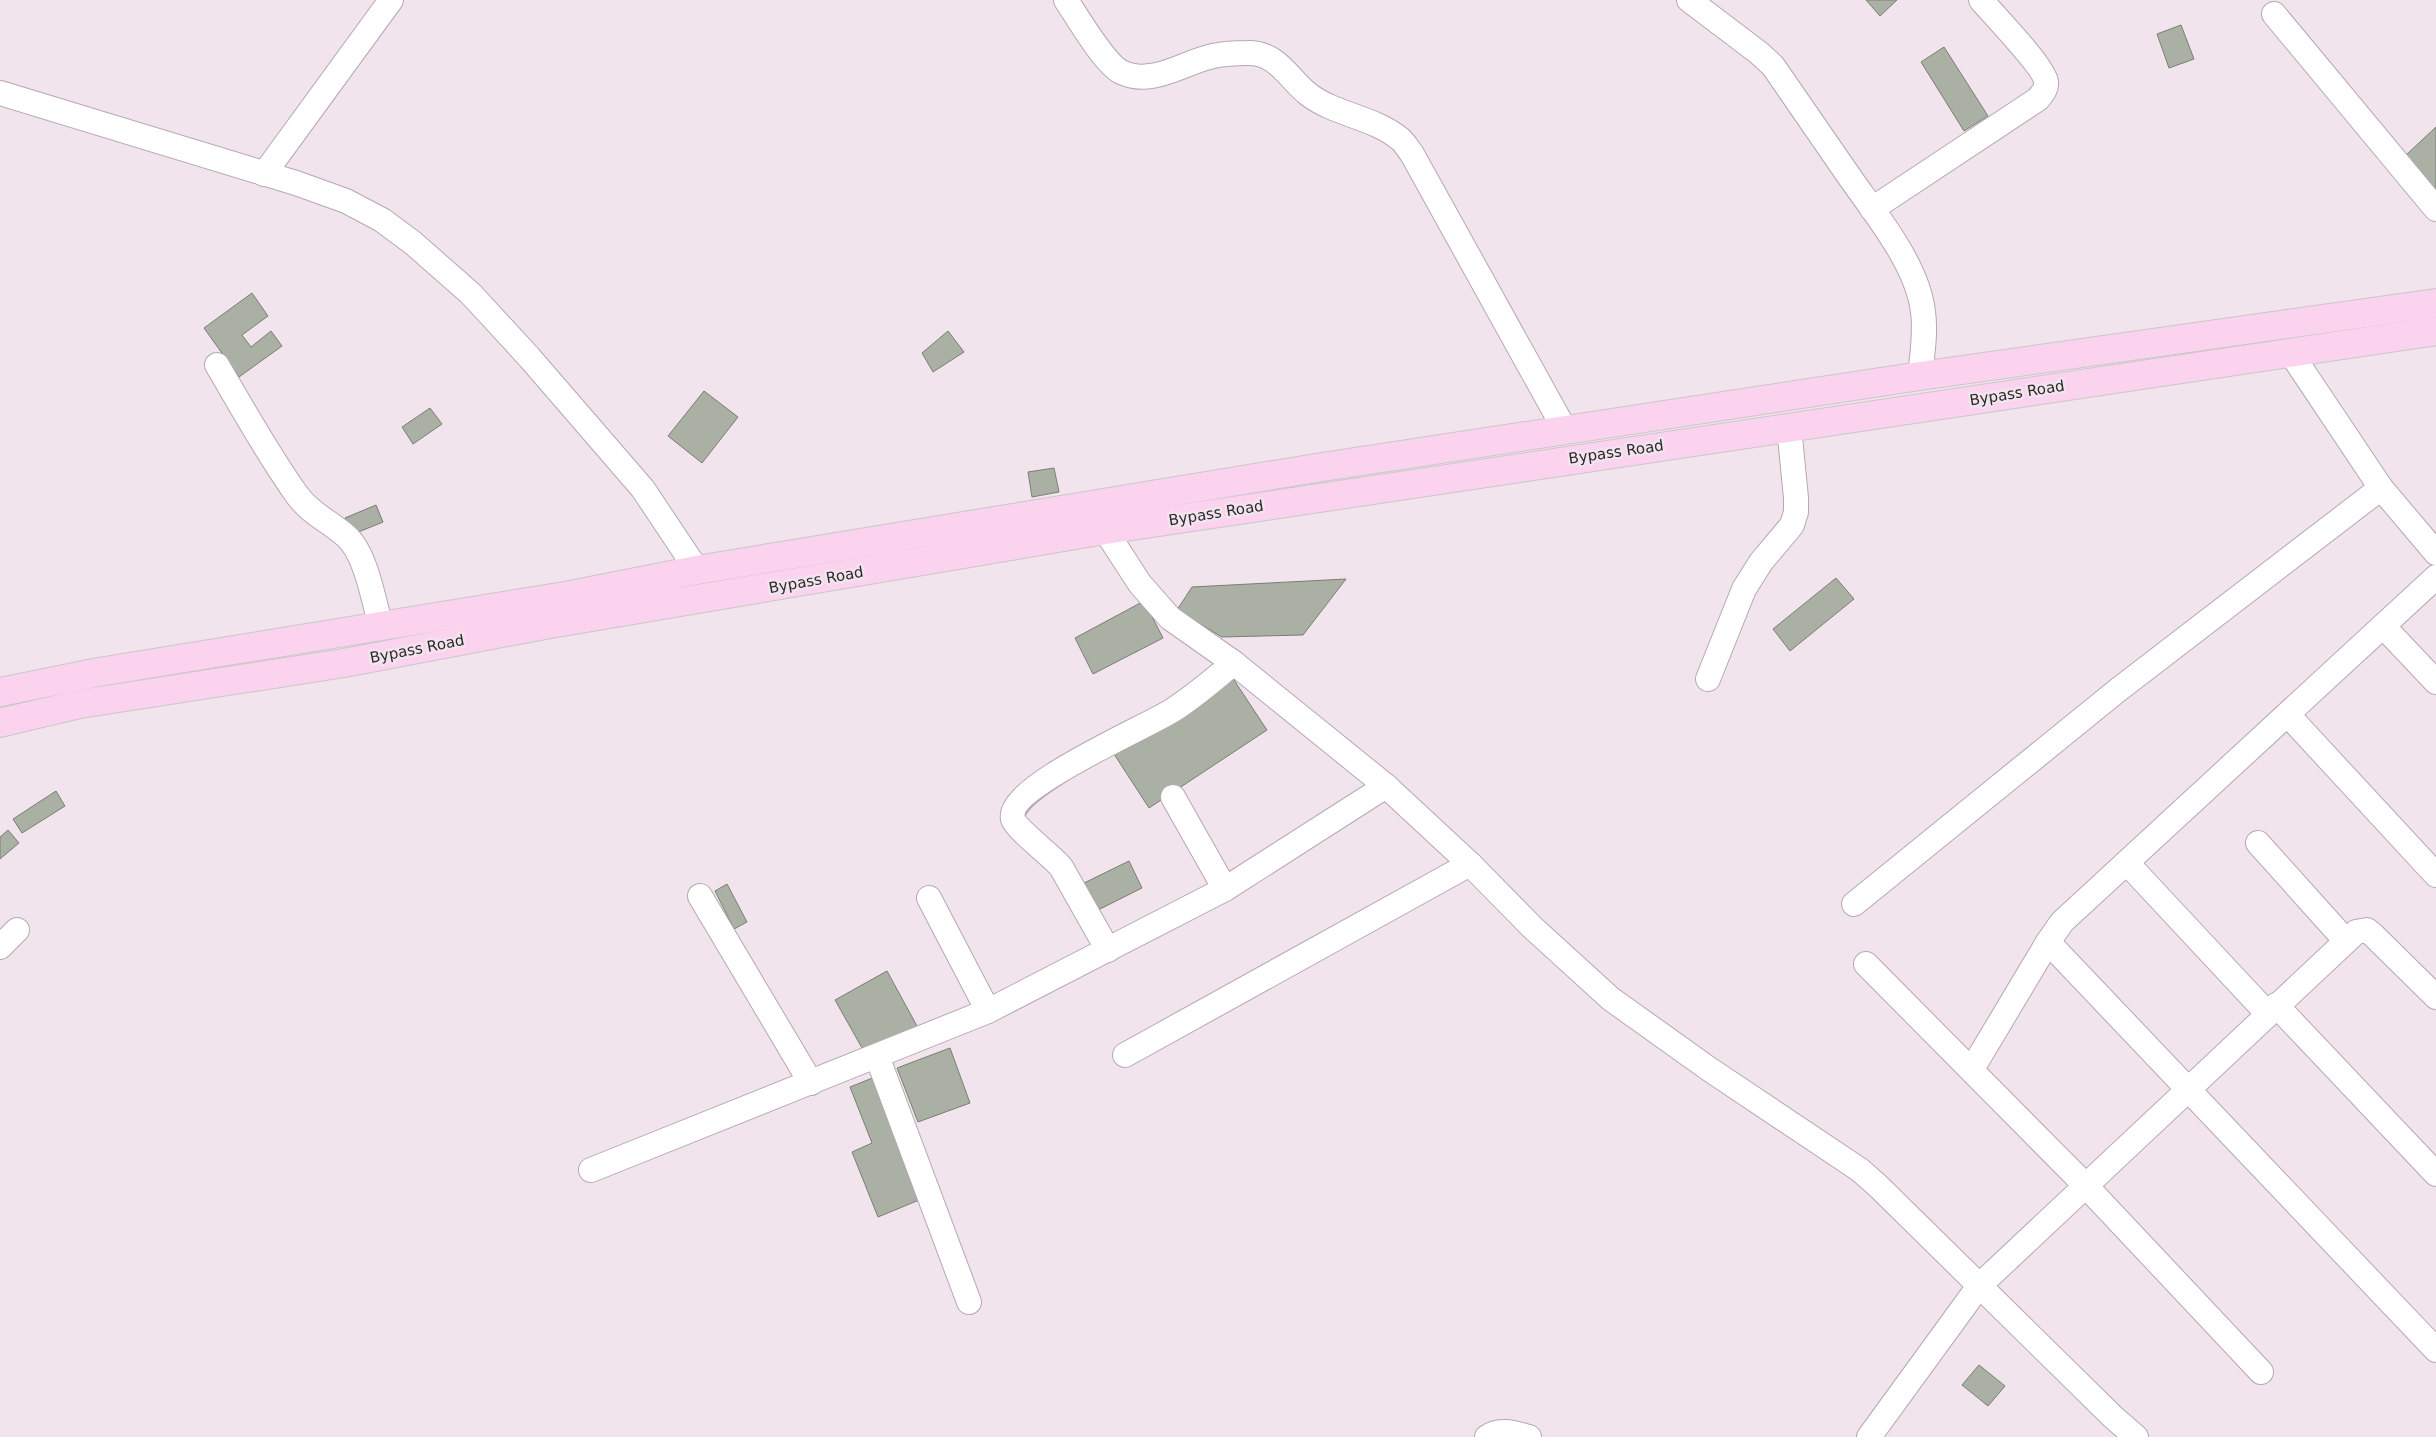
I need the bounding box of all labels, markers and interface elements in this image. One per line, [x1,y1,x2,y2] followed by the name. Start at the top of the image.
[1968,377,2066,409] street label: Bypass Road
[1567,436,1665,468] street label: Bypass Road
[1167,497,1265,529] street label: Bypass Road
[767,563,865,597] street label: Bypass Road
[368,631,466,667] street label: Bypass Road

